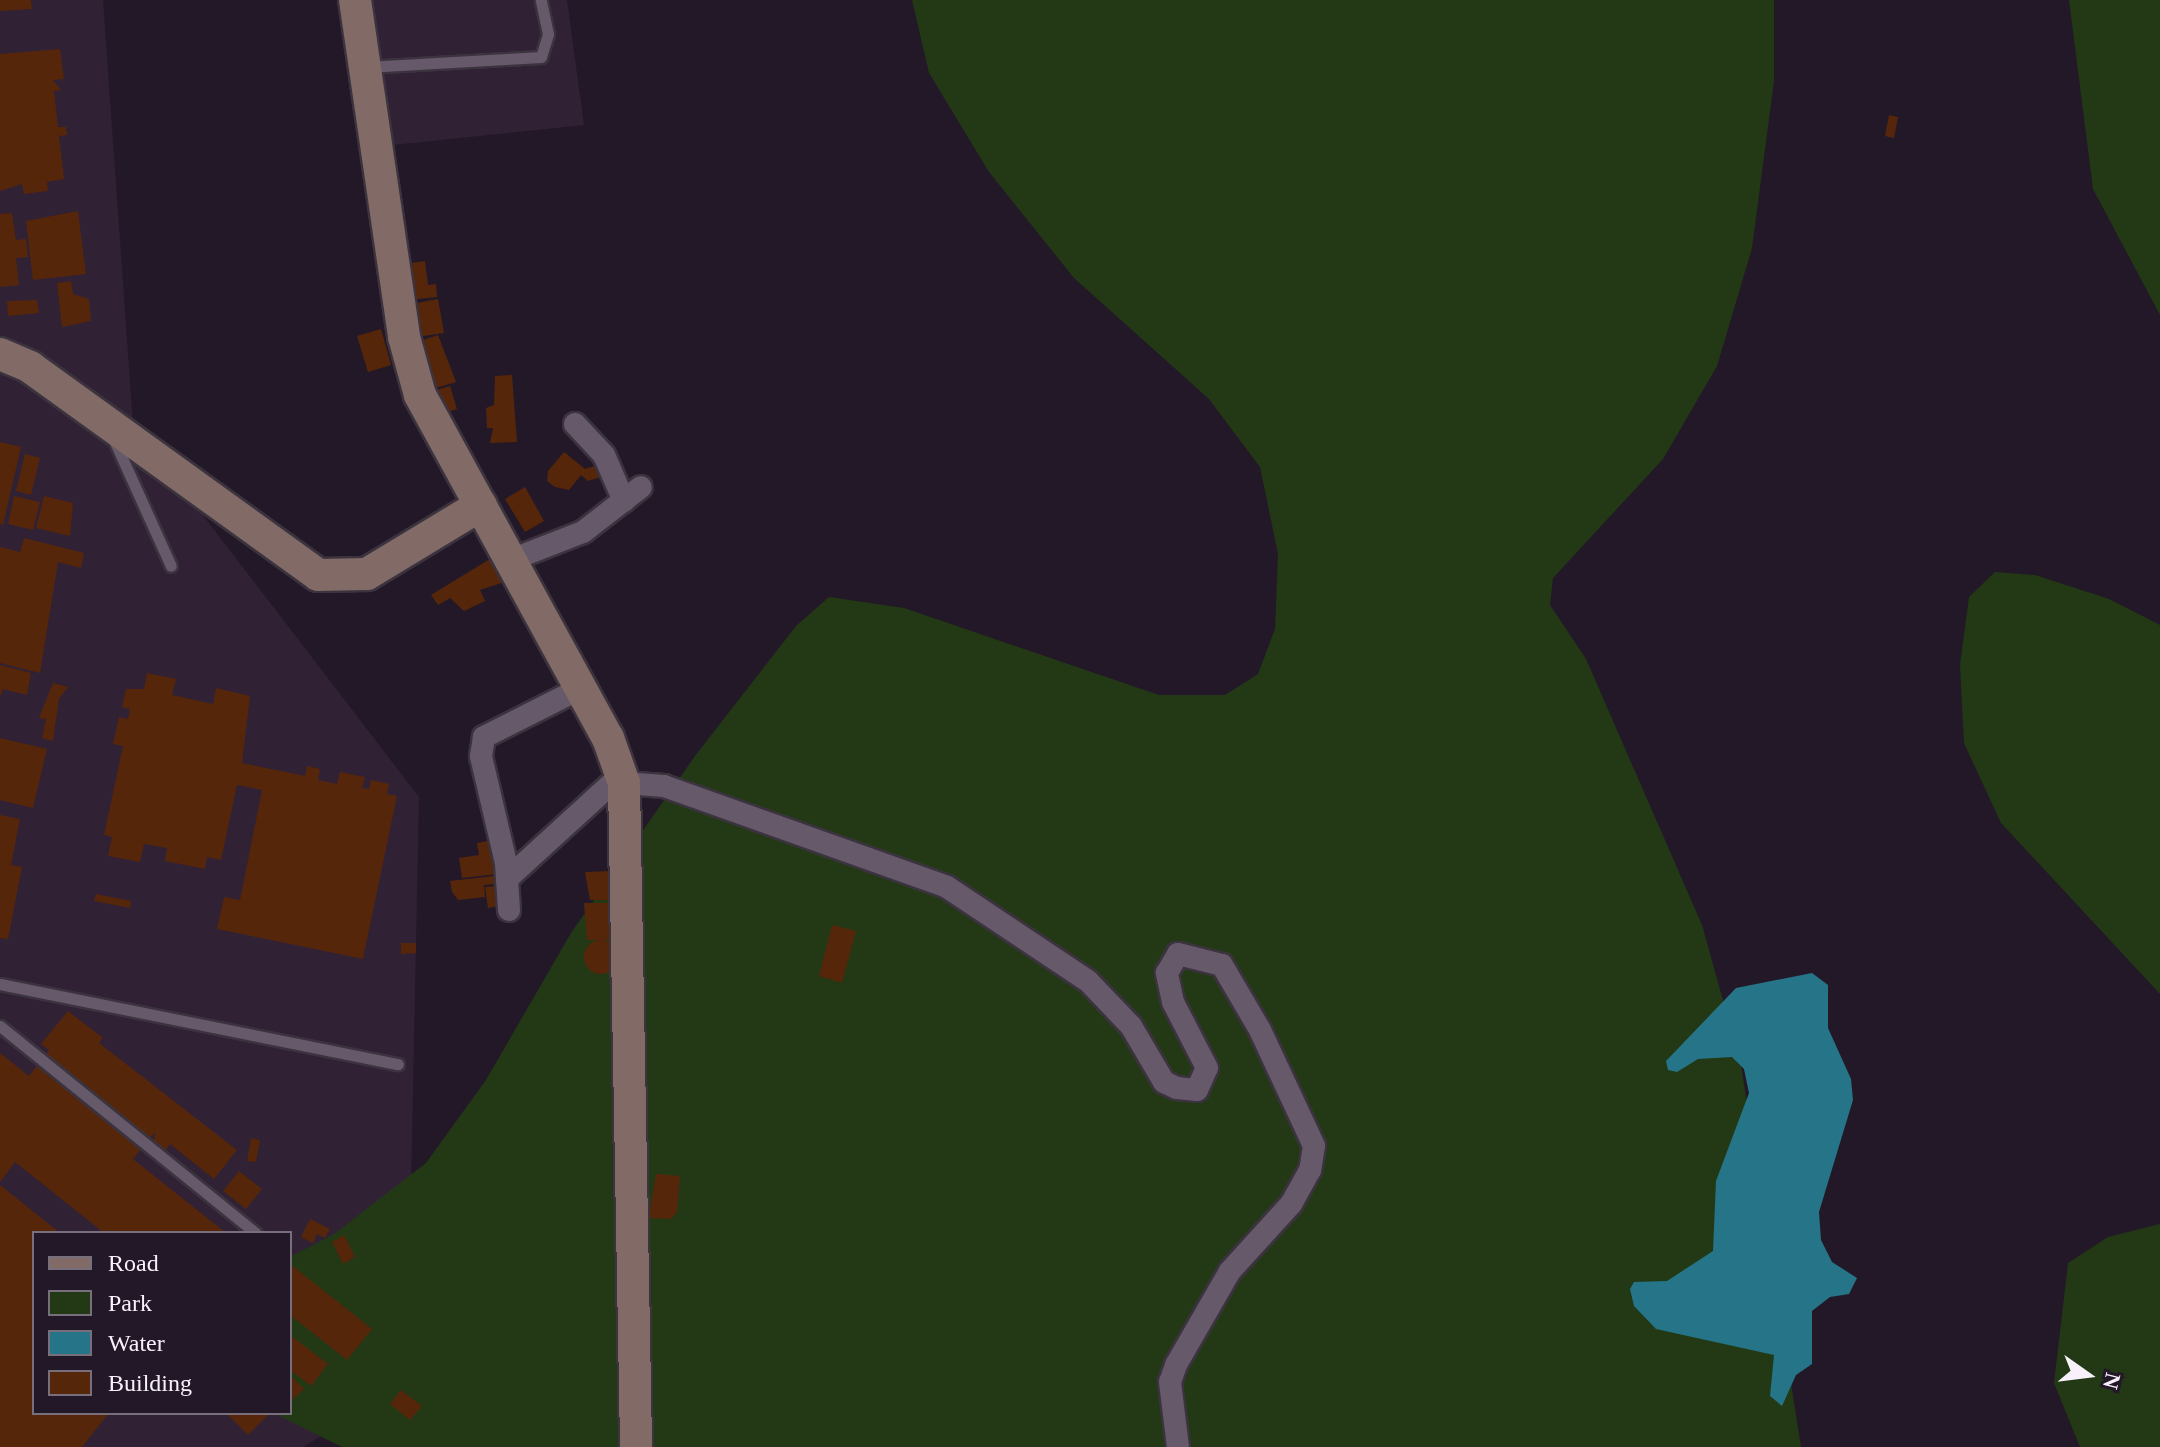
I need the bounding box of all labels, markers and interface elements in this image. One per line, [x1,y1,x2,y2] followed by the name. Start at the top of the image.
[32,1231,292,1415] legend
[108,1250,159,1276] text: Road
[108,1290,152,1316] text: Park
[108,1330,165,1356] text: Water
[2048,1335,2128,1415] north arrow
[108,1370,192,1396] text: Building
[2098,1370,2126,1392] text: N

